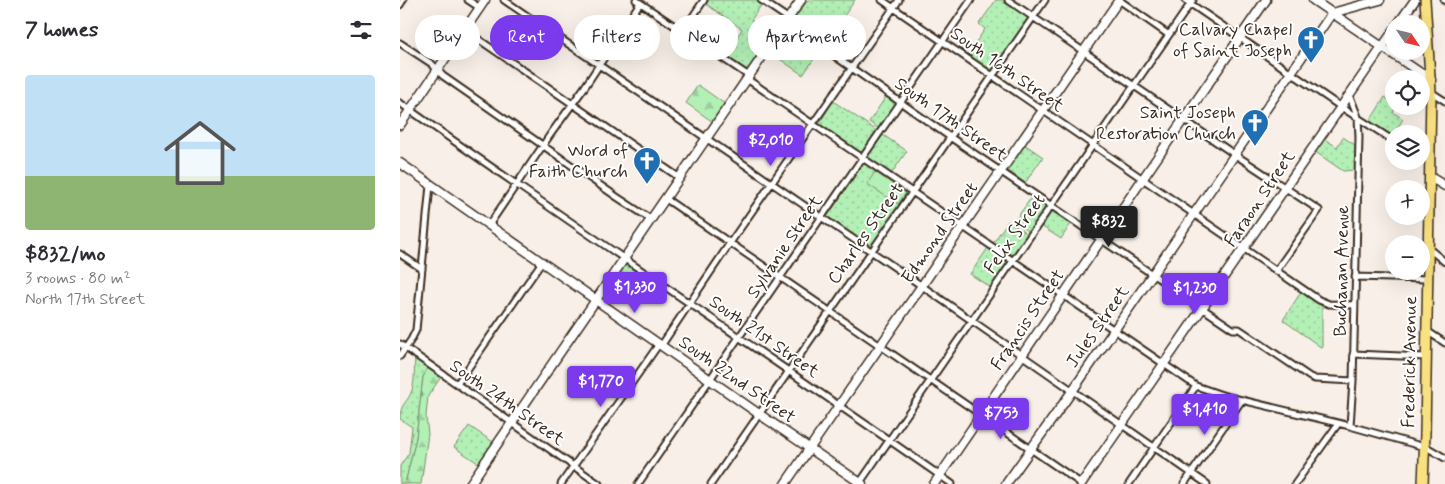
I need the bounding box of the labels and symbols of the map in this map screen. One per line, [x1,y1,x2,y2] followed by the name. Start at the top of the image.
[1385,15,1430,60] north arrow
[1173,18,1292,63] place label: Calvary Chapel of Saint Joseph
[945,22,1069,118] street label: South 16th Street
[1296,25,1326,64] church icon: Calvary Chapel of Saint Joseph
[890,72,1013,168] street label: South 17th Street
[1096,101,1236,146] place label: Saint Joseph Restoration Church
[1240,108,1270,147] church icon: Saint Joseph Restoration Church
[730,124,812,167] pin: $2,010
[529,139,628,184] place label: Word of Faith Church
[632,146,662,185] church icon: Word of Faith Church
[1219,146,1301,252] street label: Faraon Street
[896,177,984,289] street label: Edmond Street
[822,179,910,289] street label: Charles Street
[979,189,1051,279] street label: Felix Street
[742,190,829,303] street label: Sylvanie Street
[1329,205,1355,337] street label: Buchanan Avenue
[1079,206,1139,248] pin: $832
[985,265,1071,375] street label: Francis Street
[594,272,676,314] pin: $1,330
[1154,272,1236,315] pin: $1,230
[1061,281,1135,373] street label: Jules Street
[704,290,824,384] street label: South 21st Street
[1397,296,1423,428] street label: Frederick Avenue
[674,331,800,429] street label: South 22nd Street
[445,354,570,452] street label: South 24th Street
[560,366,642,408] pin: $1,770
[1164,394,1246,436] pin: $1,410
[971,398,1031,440] pin: $753

